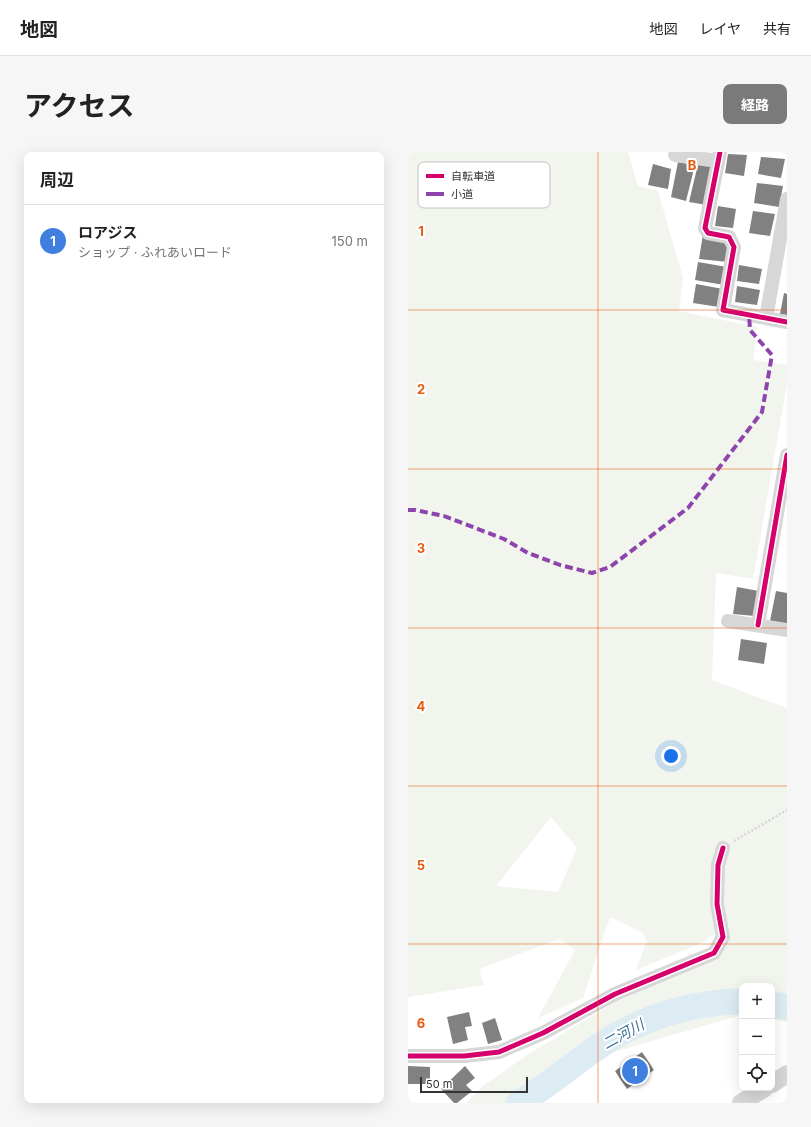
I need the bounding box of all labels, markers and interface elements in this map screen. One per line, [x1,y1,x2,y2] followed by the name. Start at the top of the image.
[20,18,58,41] text: 地図
[649,20,677,37] text: 地図
[699,20,741,37] text: レイヤ
[763,20,791,37] text: 共有
[723,84,787,124] button: 経路
[24,89,135,123] text: アクセス
[688,157,697,173] text: B
[418,162,550,208] legend
[451,169,495,183] text: 自転車道
[40,170,74,190] text: 周辺
[451,187,473,201] text: 小道
[78,223,137,242] text: ロアジス
[418,223,424,239] text: 1
[50,233,56,249] text: 1
[332,233,368,249] text: 150 m
[78,244,232,260] text: ショップ · ふれあいロード
[417,381,425,397] text: 2
[417,540,425,556] text: 3
[417,698,426,714] text: 4
[661,746,681,766] your location
[417,857,425,873] text: 5
[739,983,775,1091] map controls
[739,983,775,1019] button: +
[599,1014,649,1053] water label: 二河川
[417,1015,425,1031] text: 6
[739,1019,775,1055] button: −
[739,1055,775,1091] button: locate
[622,1056,648,1086] pin: 1
[420,1075,528,1094] scale bar
[426,1077,452,1091] text: 50 m

